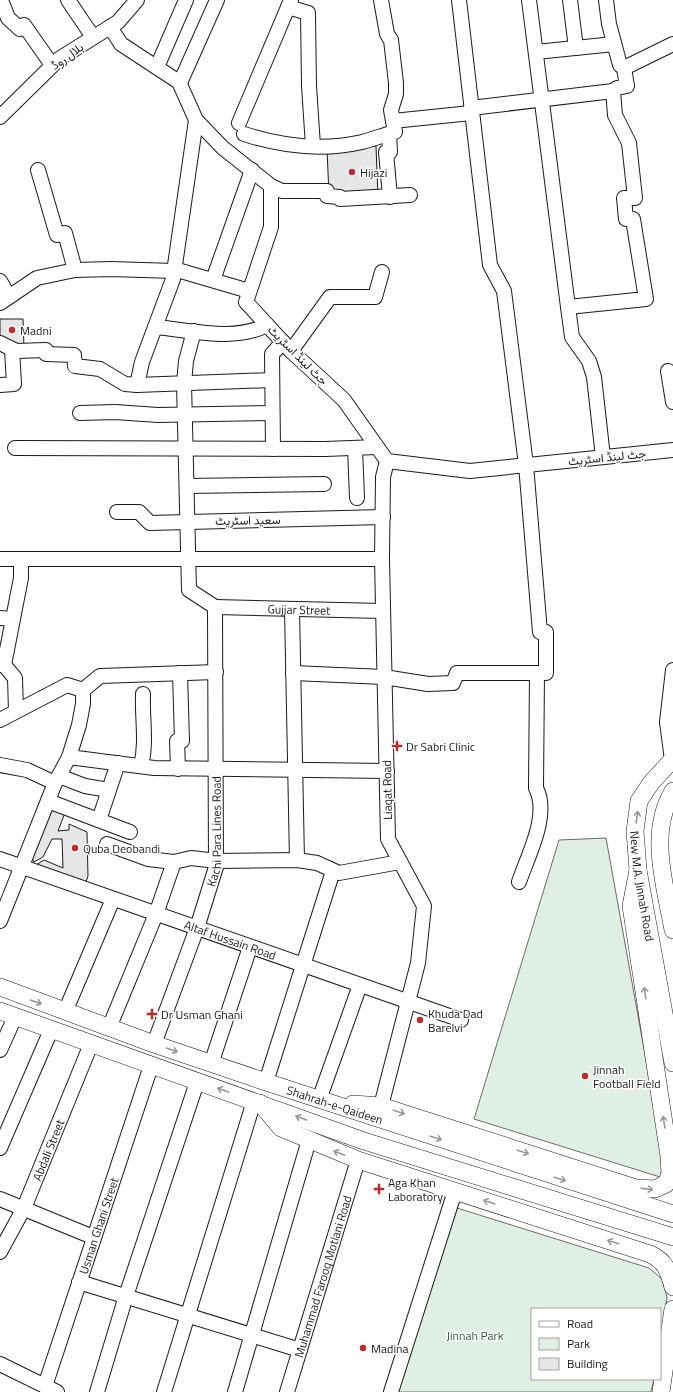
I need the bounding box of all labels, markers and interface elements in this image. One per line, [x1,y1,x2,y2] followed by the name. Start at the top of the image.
[47,38,87,74] street label: بلال روڈ
[360,163,387,182] place label: Hijazi
[347,167,357,177] marker: Hijazi
[20,321,52,340] place label: Madni
[264,321,332,389] street label: جٹ لینڈ اسٹریٹ
[7,325,17,335] marker: Madni
[567,443,647,471] street label: جٹ لینڈ اسٹریٹ
[215,510,281,530] street label: سعید اسٹریٹ
[267,599,331,619] street label: Gujjar Street
[406,737,475,756] place label: Dr Sabri Clinic
[391,740,403,752] marker: Dr Sabri Clinic
[377,760,397,820] street label: Liaqat Road
[201,776,226,889] street label: Kachi Para Lines Road
[633,811,641,824] one-way arrow
[626,830,660,943] street label: New M.A. Jinnah Road
[83,839,160,858] place label: Quba Deobandi
[70,843,80,853] marker: Quba Deobandi
[182,915,279,964] street label: Altaf Hussain Road
[641,987,649,1000] one-way arrow
[30,998,42,1006] one-way arrow
[428,1004,483,1037] place label: Khuda Dad Barelvi
[161,1005,243,1024] place label: Dr Usman Ghani
[146,1008,158,1020] marker: Dr Usman Ghani
[415,1015,425,1025] marker: Khuda Dad Barelvi
[165,1047,177,1055] one-way arrow
[593,1060,661,1093] place label: Jinnah Football Field
[580,1071,590,1081] marker: Jinnah Football Field
[284,1080,386,1129] street label: Shahrah-e-Qaideen
[218,1086,230,1094] one-way arrow
[392,1109,405,1116] one-way arrow
[295,1114,308,1121] one-way arrow
[27,1115,69,1183] street label: Abdali Street
[660,1116,668,1129] one-way arrow
[430,1135,442,1143] one-way arrow
[334,1148,346,1156] one-way arrow
[516,1149,529,1156] one-way arrow
[388,1173,443,1206] place label: Aga Khan Laboratory
[73,1174,123,1277] street label: Usman Ghani Street
[553,1176,566,1183] one-way arrow
[373,1183,385,1195] marker: Aga Khan Laboratory
[640,1185,653,1192] one-way arrow
[289,1193,356,1360] street label: Muhammad Farooq Motlani Road
[483,1198,496,1205] one-way arrow
[607,1238,620,1245] one-way arrow
[531,1308,661,1380] legend
[567,1314,593,1333] text: Road
[446,1326,504,1345] park label: Jinnah Park
[567,1334,590,1353] text: Park
[371,1339,409,1358] place label: Madina
[358,1343,368,1353] marker: Madina
[567,1354,608,1373] text: Building

